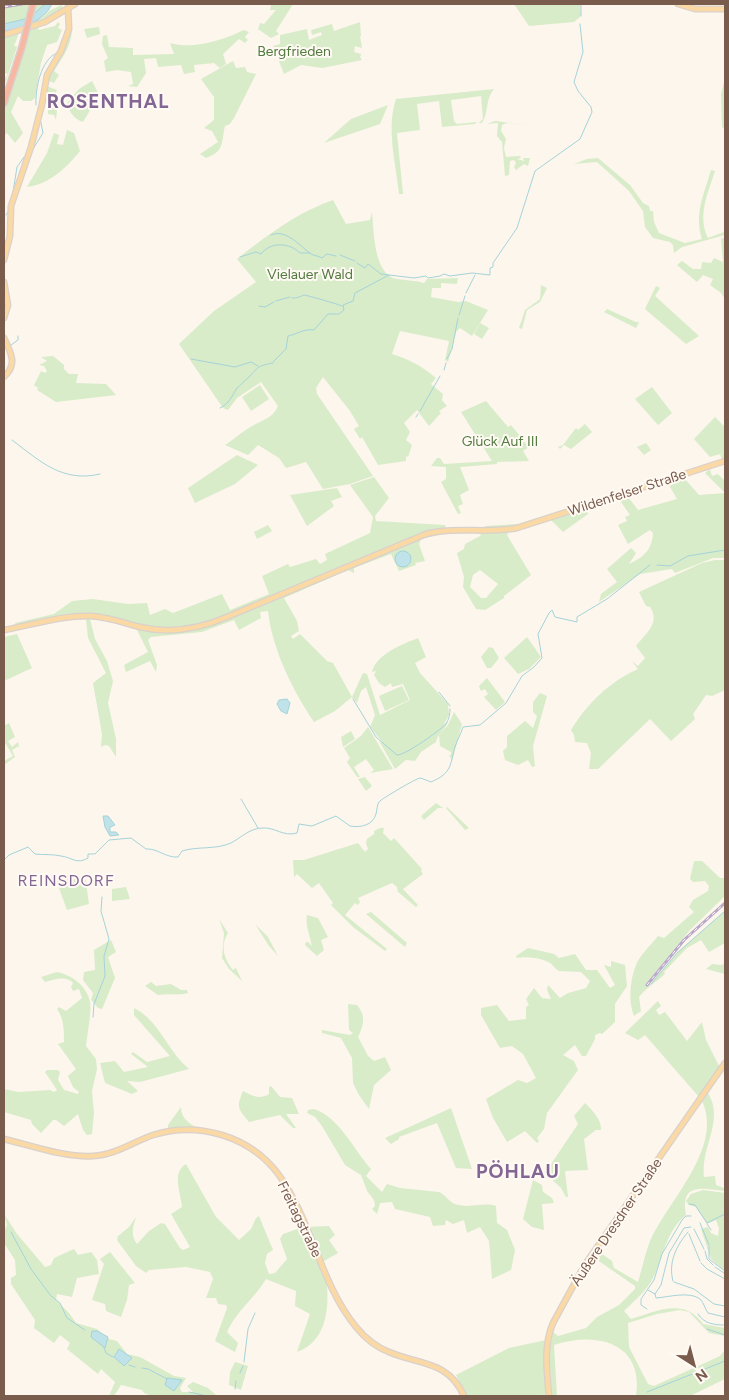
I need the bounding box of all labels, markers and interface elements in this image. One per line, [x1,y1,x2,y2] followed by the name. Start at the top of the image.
[257,43,331,60] park label: Bergfrieden
[47,90,169,113] district label: ROSENTHAL
[267,266,353,283] park label: Vielauer Wald
[462,433,538,450] park label: Glück Auf III
[566,465,689,520] street label: Wildenfelser Straße
[17,871,115,890] district label: REINSDORF
[567,1155,666,1289] street label: Äußere Dresdner Straße
[476,1160,560,1183] district label: PÖHLAU
[274,1178,326,1261] street label: Freitagstraße
[669,1340,719,1390] north arrow
[692,1365,711,1385] text: N

